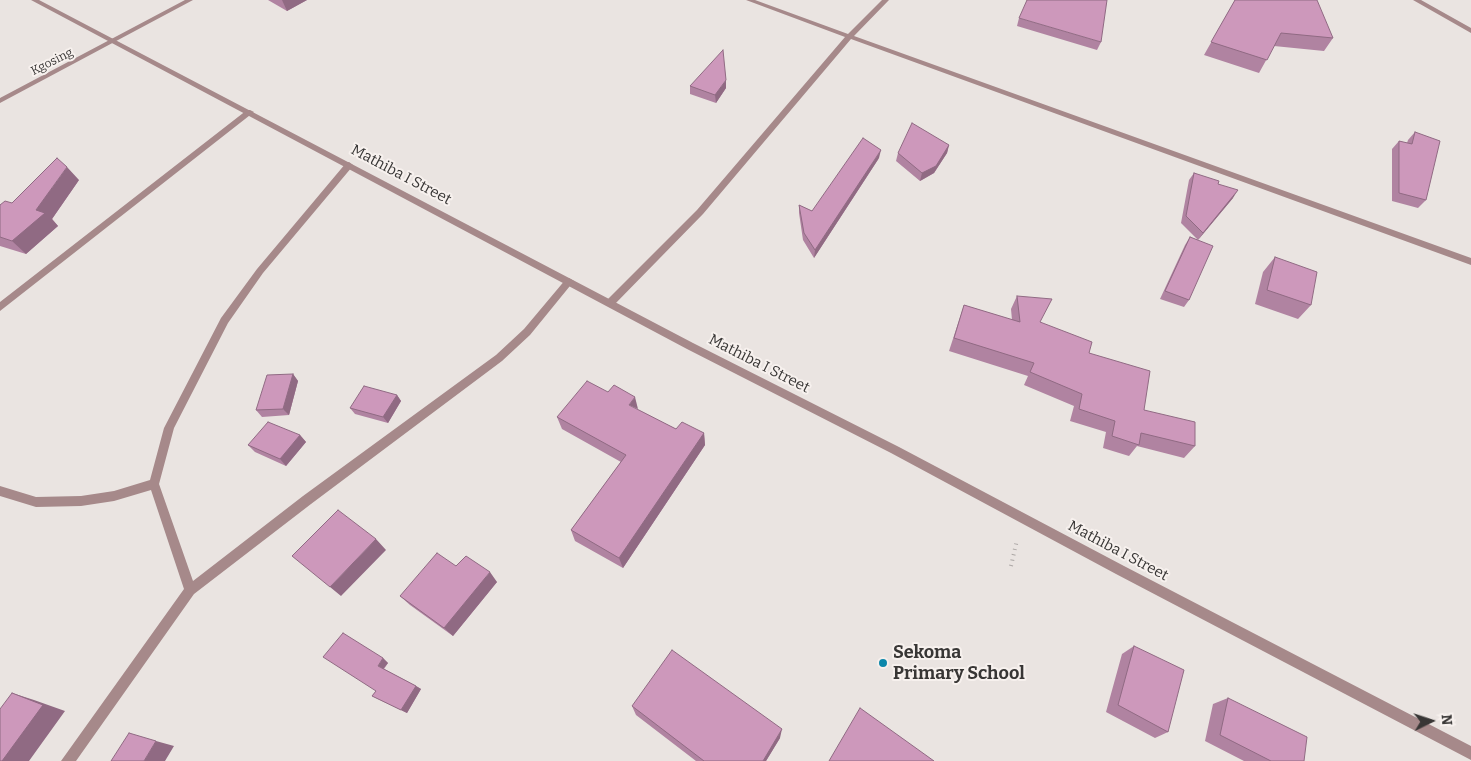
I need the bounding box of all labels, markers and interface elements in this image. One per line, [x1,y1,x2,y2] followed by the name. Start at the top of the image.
[29,45,75,79] street label: Kgosing
[348,141,454,209] street label: Mathiba I Street
[705,331,813,397] street label: Mathiba I Street
[1065,517,1171,585] street label: Mathiba I Street
[893,642,1025,684] place label: Sekoma Primary School
[877,657,889,669] marker: Sekoma Primary School
[1406,696,1456,746] north arrow
[1438,714,1455,726] text: N

